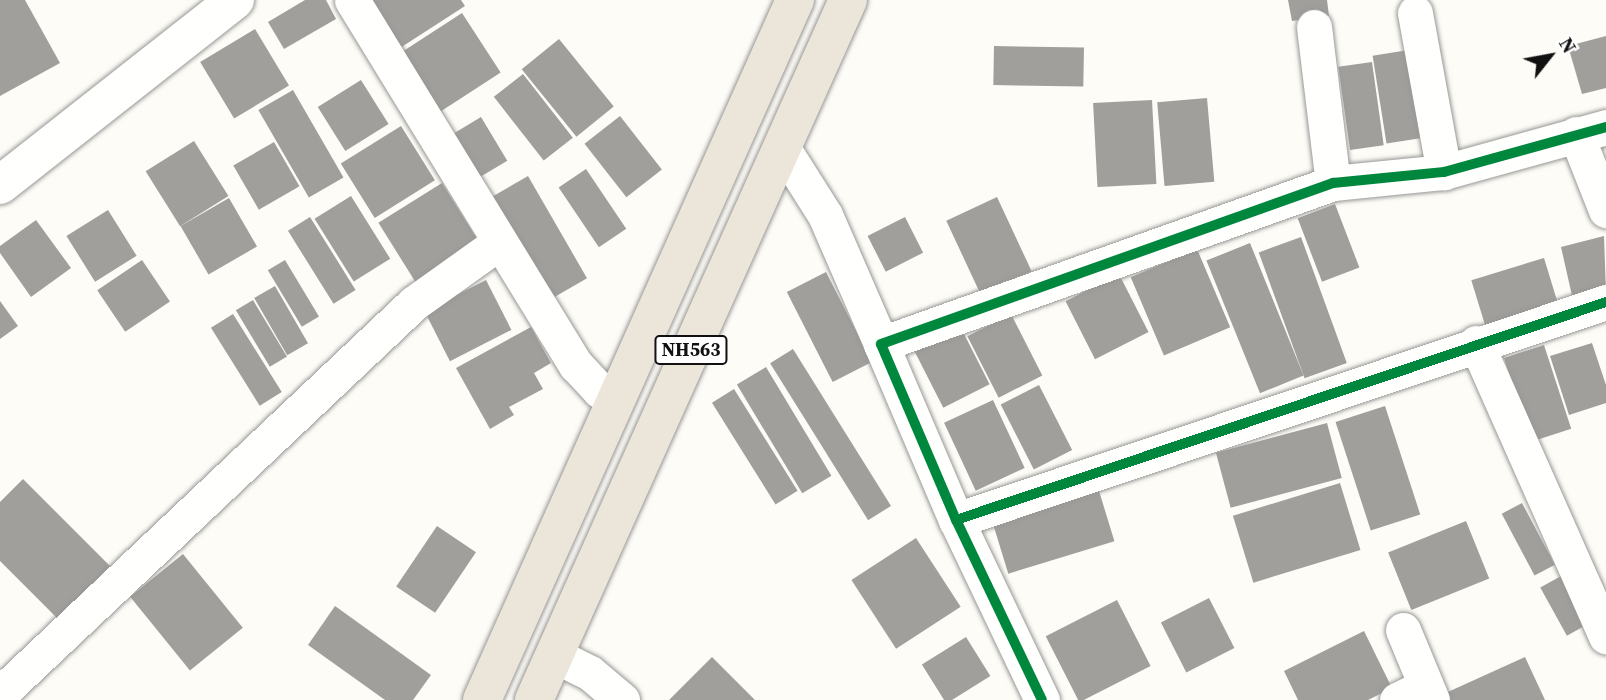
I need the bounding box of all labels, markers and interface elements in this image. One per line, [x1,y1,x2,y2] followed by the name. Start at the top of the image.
[1515,21,1585,91] north arrow
[1553,33,1583,58] text: N
[654,334,728,366] road number: NH563

